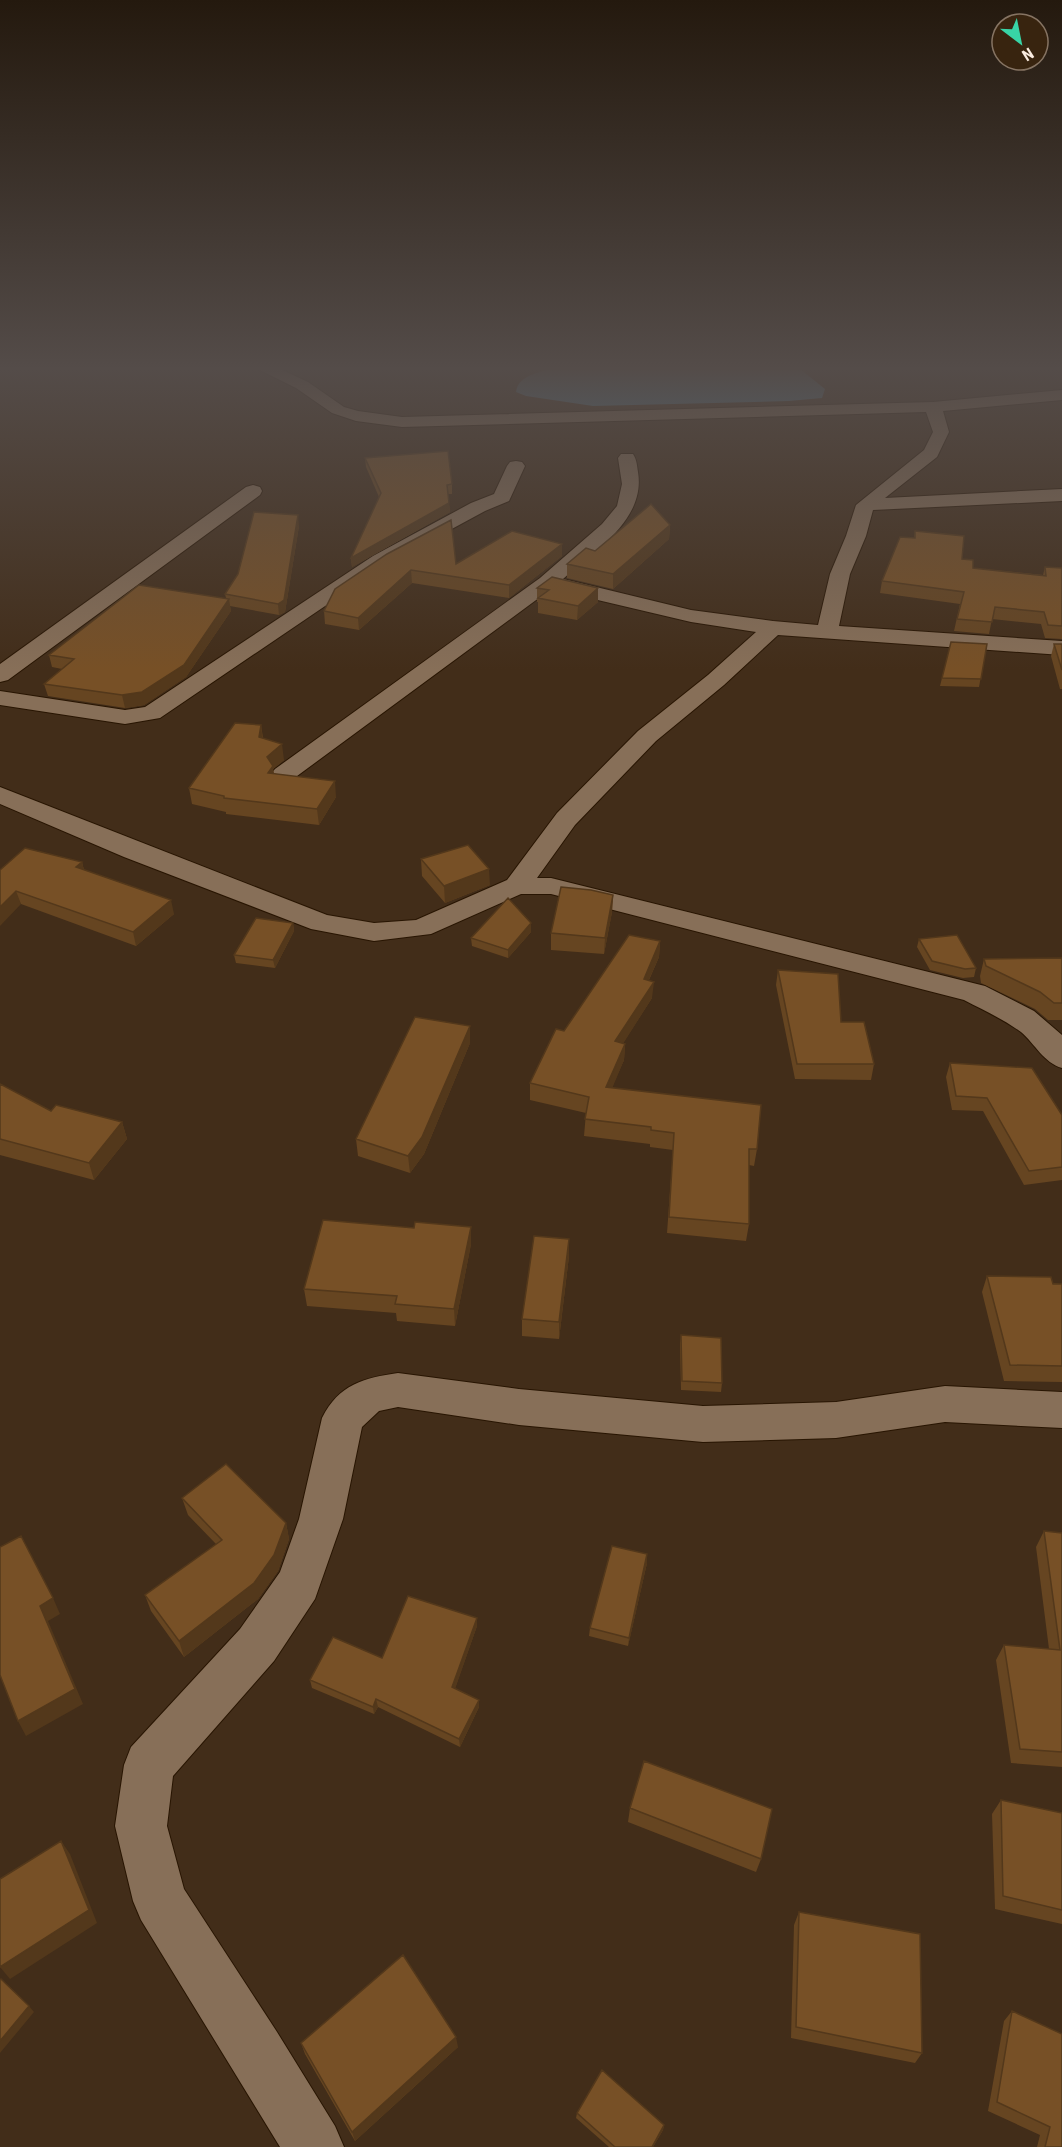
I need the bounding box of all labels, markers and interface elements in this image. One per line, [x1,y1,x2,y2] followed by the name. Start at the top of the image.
[990,12,1050,72] north arrow
[1018,44,1037,65] text: N

